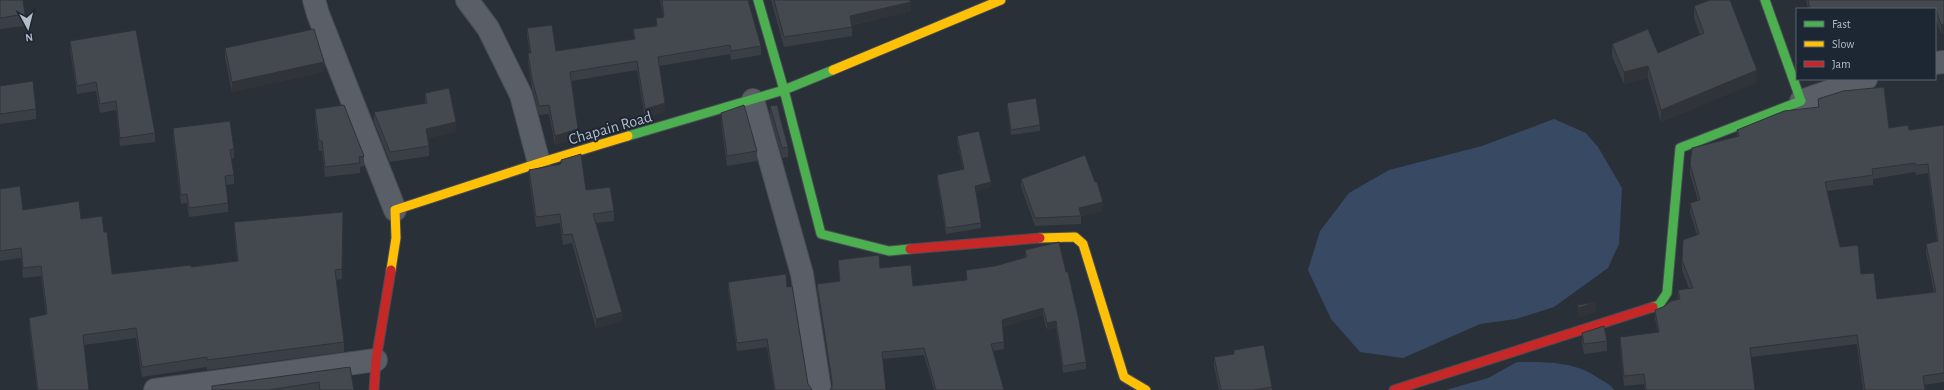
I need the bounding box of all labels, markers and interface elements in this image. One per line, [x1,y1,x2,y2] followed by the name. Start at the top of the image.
[8,8,48,48] north arrow
[1796,8,1936,80] legend
[1832,18,1851,30] text: Fast
[25,32,34,43] text: N
[1832,38,1854,50] text: Slow
[1832,58,1851,70] text: Jam
[567,108,654,148] street label: Chapain Road

